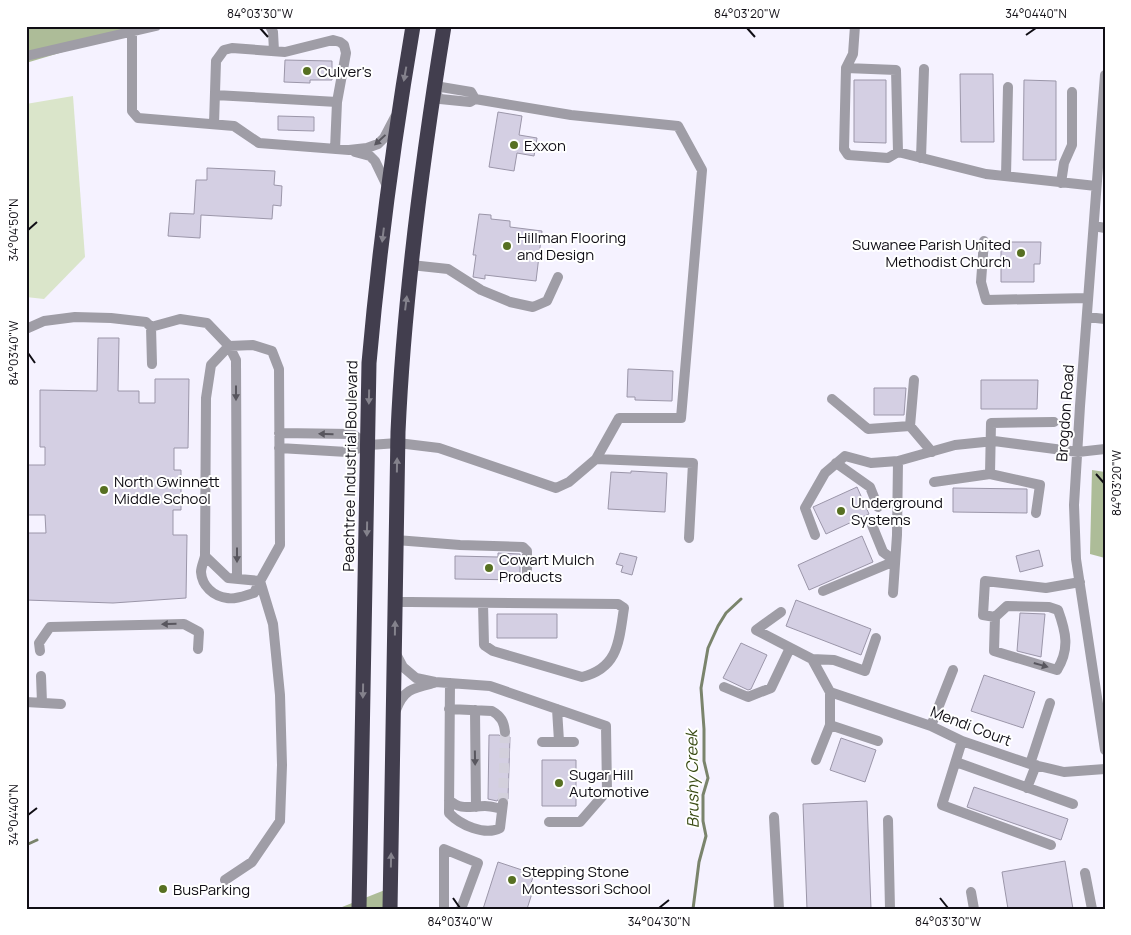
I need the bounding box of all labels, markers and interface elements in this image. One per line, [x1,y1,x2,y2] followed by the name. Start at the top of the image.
[227,5,294,22] text: 84°03'30"W
[714,5,781,22] text: 84°03'20"W
[1005,5,1067,22] text: 34°04'40"N
[317,61,372,82] place label: Culver's
[301,65,313,77] marker: Culver's
[400,67,408,83] one-way arrow
[374,134,386,145] one-way arrow
[524,135,566,156] place label: Exxon
[508,139,520,151] marker: Exxon
[5,199,22,261] text: 34°04'50"N
[517,227,626,265] place label: Hillman Flooring and Design
[379,228,387,244] one-way arrow
[852,234,1011,272] place label: Suwanee Parish United Methodist Church
[501,240,513,252] marker: Hillman Flooring and Design
[1015,247,1027,259] marker: Suwanee Parish United Methodist Church
[402,295,410,311] one-way arrow
[5,320,22,385] text: 84°03'40"W
[338,360,362,572] street label: Peachtree Industrial Boulevard
[1051,364,1079,462] street label: Brogdon Road
[232,385,240,401] one-way arrow
[365,389,373,405] one-way arrow
[317,430,333,438] one-way arrow
[1108,449,1125,516] text: 84°03'20"W
[393,457,401,473] one-way arrow
[114,471,220,509] place label: North Gwinnett Middle School
[98,484,110,496] marker: North Gwinnett Middle School
[851,492,943,530] place label: Underground Systems
[835,505,847,517] marker: Underground Systems
[363,521,371,537] one-way arrow
[233,547,241,563] one-way arrow
[499,549,594,587] place label: Cowart Mulch Products
[483,562,495,574] marker: Cowart Mulch Products
[391,619,399,635] one-way arrow
[161,620,177,628] one-way arrow
[1034,661,1049,669] one-way arrow
[359,683,367,699] one-way arrow
[927,701,1015,751] street label: Mendi Court
[680,728,704,828] water label: Brushy Creek
[472,750,480,766] one-way arrow
[569,764,649,802] place label: Sugar Hill Automotive
[553,777,565,789] marker: Sugar Hill Automotive
[5,784,22,846] text: 34°04'40"N
[387,852,395,868] one-way arrow
[522,861,651,899] place label: Stepping Stone Montessori School
[506,874,518,886] marker: Stepping Stone Montessori School
[173,879,250,900] place label: BusParking
[157,883,169,895] marker: BusParking
[428,913,493,930] text: 84°03'40"W
[628,913,690,930] text: 34°04'30"N
[915,913,982,930] text: 84°03'30"W

